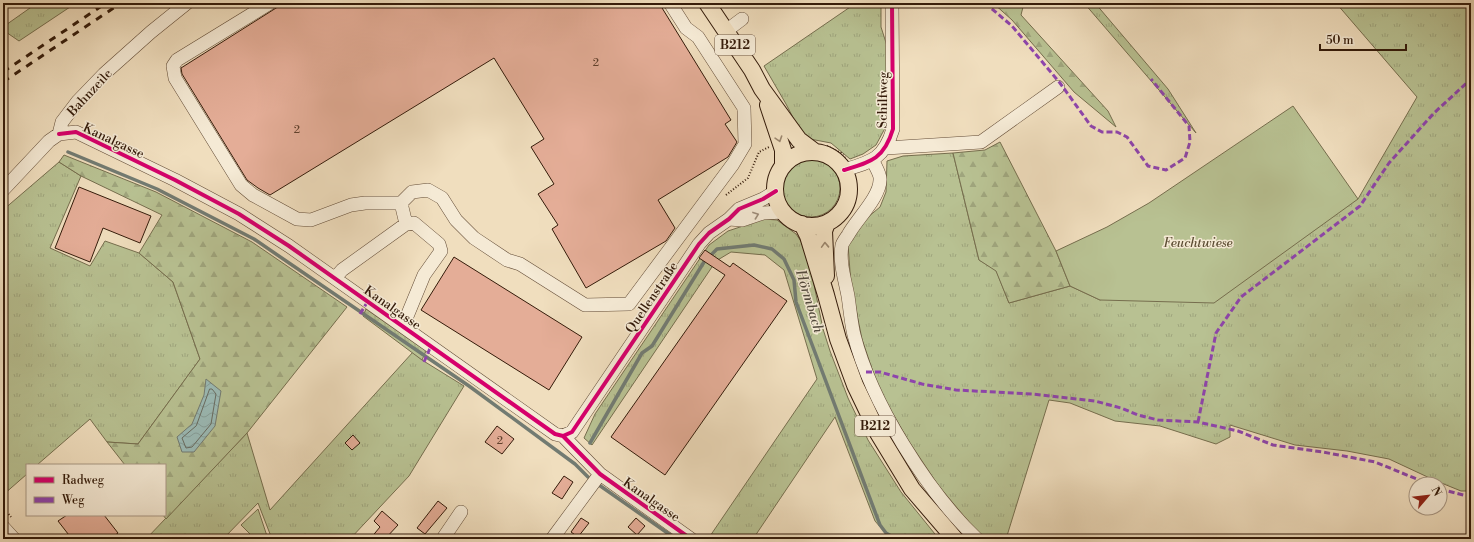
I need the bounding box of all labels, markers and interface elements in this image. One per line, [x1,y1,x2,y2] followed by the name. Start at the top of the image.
[1320,26,1406,52] scale bar
[1326,33,1354,48] text: 50 m
[715,35,755,55] road number: B212
[593,56,599,70] house number: 2
[63,65,116,120] street label: Bahnzeile
[875,71,891,128] street label: Schilfweg
[80,120,147,162] street label: Kanalgasse
[294,123,300,137] house number: 2
[774,135,783,142] one-way arrow
[752,212,759,220] one-way arrow
[1163,235,1233,251] park label: Feuchtwiese
[821,242,829,248] one-way arrow
[622,259,682,336] street label: Quellenstraße
[791,267,827,335] water label: Hörmbach
[361,282,424,334] street label: Kanalgasse
[855,416,895,436] road number: B212
[497,434,503,448] house number: 2
[26,464,166,516] legend
[62,473,105,488] text: Radweg
[620,474,683,526] street label: Kanalgasse
[1408,476,1448,516] north arrow
[1428,485,1444,499] text: N
[61,493,85,508] text: Weg

